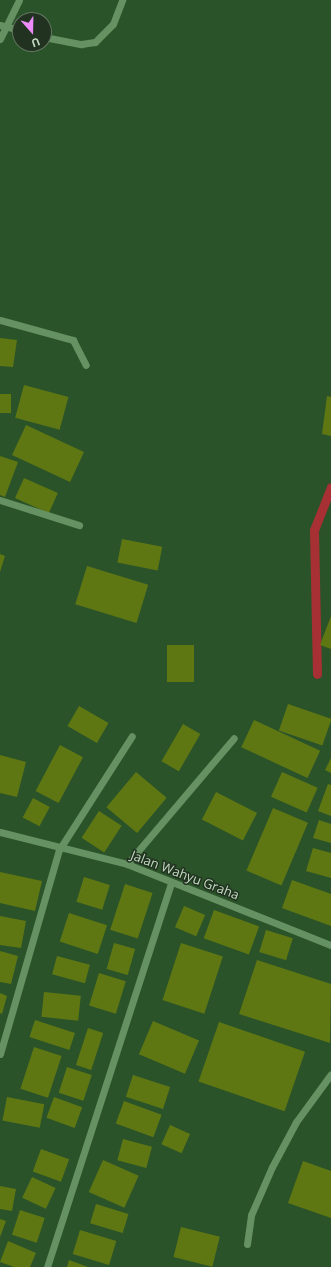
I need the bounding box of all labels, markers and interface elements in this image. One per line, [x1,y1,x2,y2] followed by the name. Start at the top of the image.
[12,12,52,52] north arrow
[29,34,42,51] text: U
[129,847,241,903] street label: Jalan Wahyu Graha

